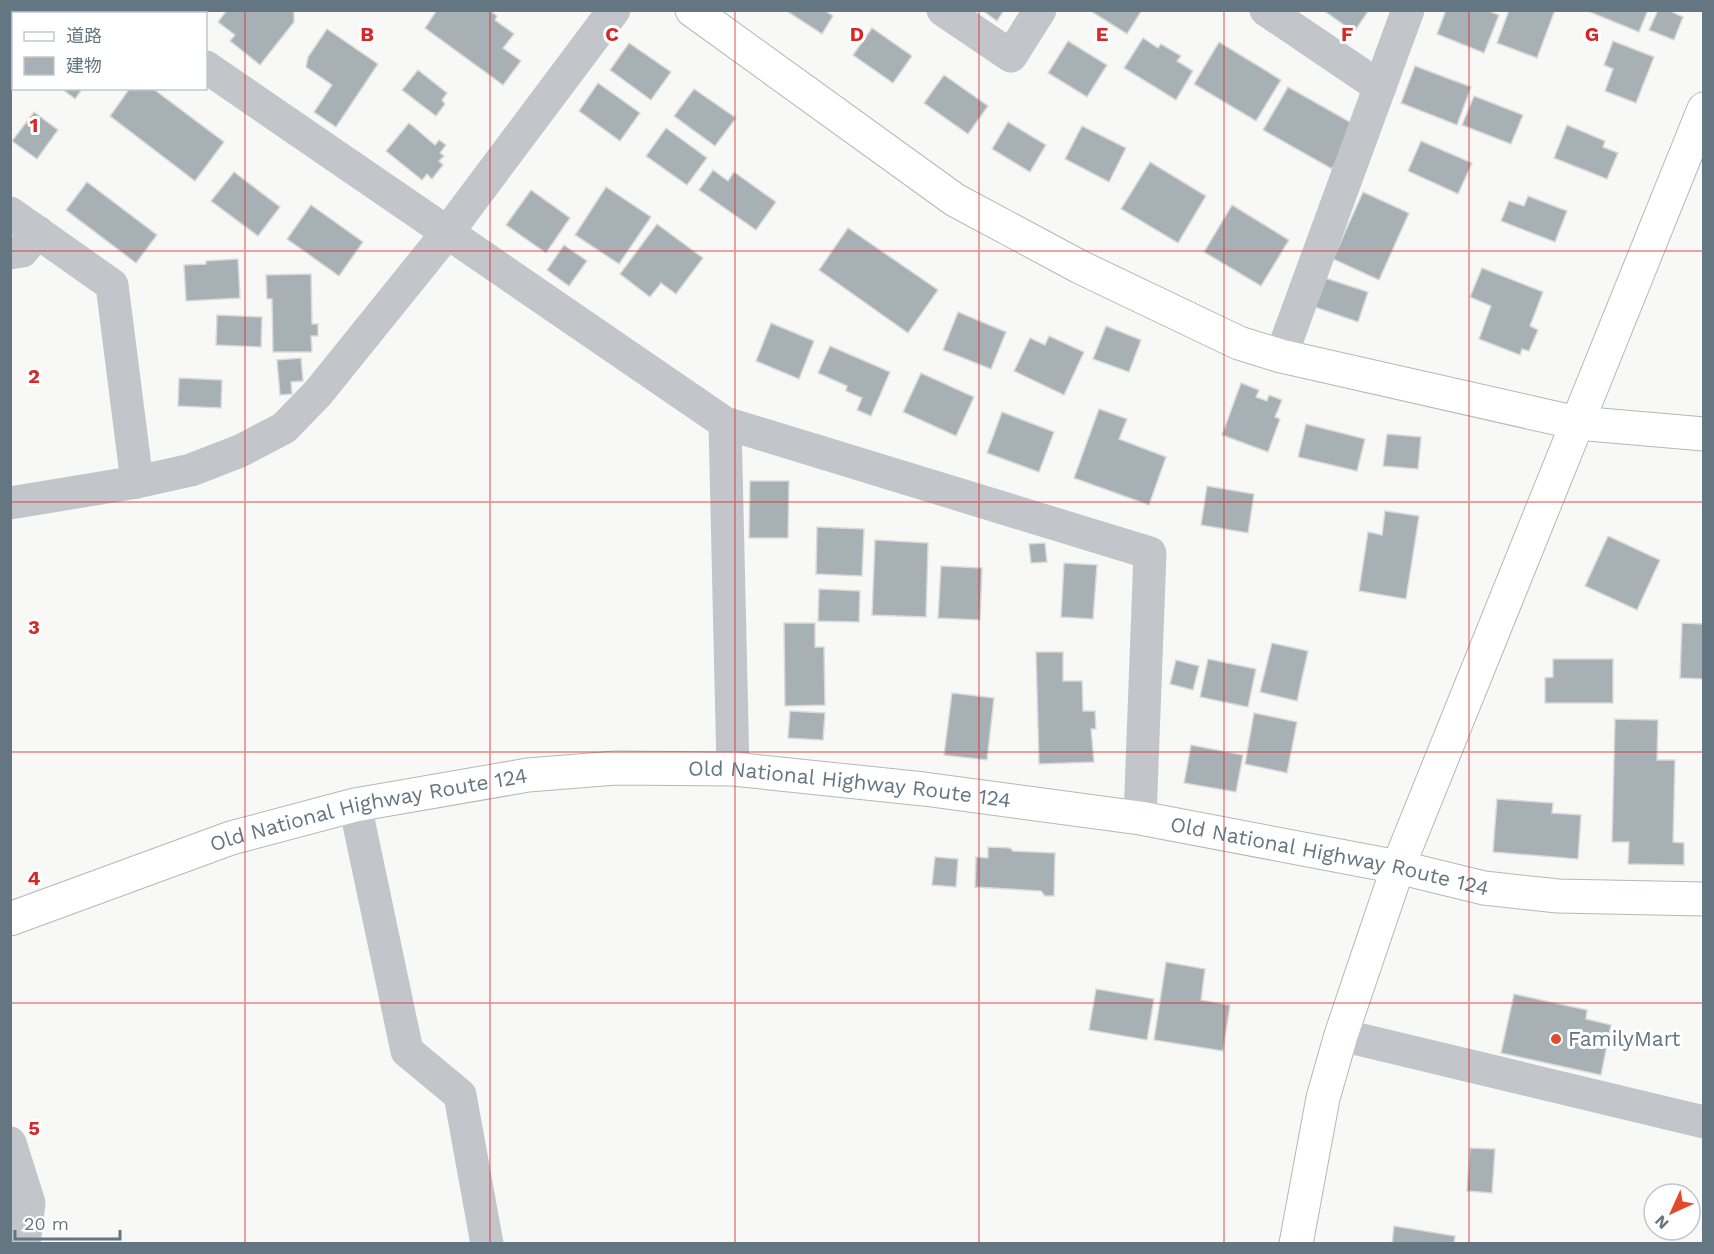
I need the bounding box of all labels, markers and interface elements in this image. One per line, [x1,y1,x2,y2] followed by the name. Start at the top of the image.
[12,12,207,90] legend
[360,22,374,46] text: B
[605,22,619,46] text: C
[850,22,864,46] text: D
[1096,22,1108,46] text: E
[1341,22,1353,46] text: F
[1585,22,1599,46] text: G
[66,25,102,46] text: 道路
[66,55,102,76] text: 建物
[30,113,38,137] text: 1
[28,364,40,388] text: 2
[28,615,40,639] text: 3
[688,756,1013,813] street label: Old National Highway Route 124
[206,762,529,857] street label: Old National Highway Route 124
[1168,811,1492,901] street label: Old National Highway Route 124
[28,866,41,890] text: 4
[1568,1026,1681,1051] place label: FamilyMart
[1549,1032,1563,1046] marker: FamilyMart
[28,1116,40,1140] text: 5
[1642,1182,1702,1242] north arrow
[15,1203,120,1241] scale bar
[1651,1211,1673,1233] text: N
[24,1213,69,1234] text: 20 m

